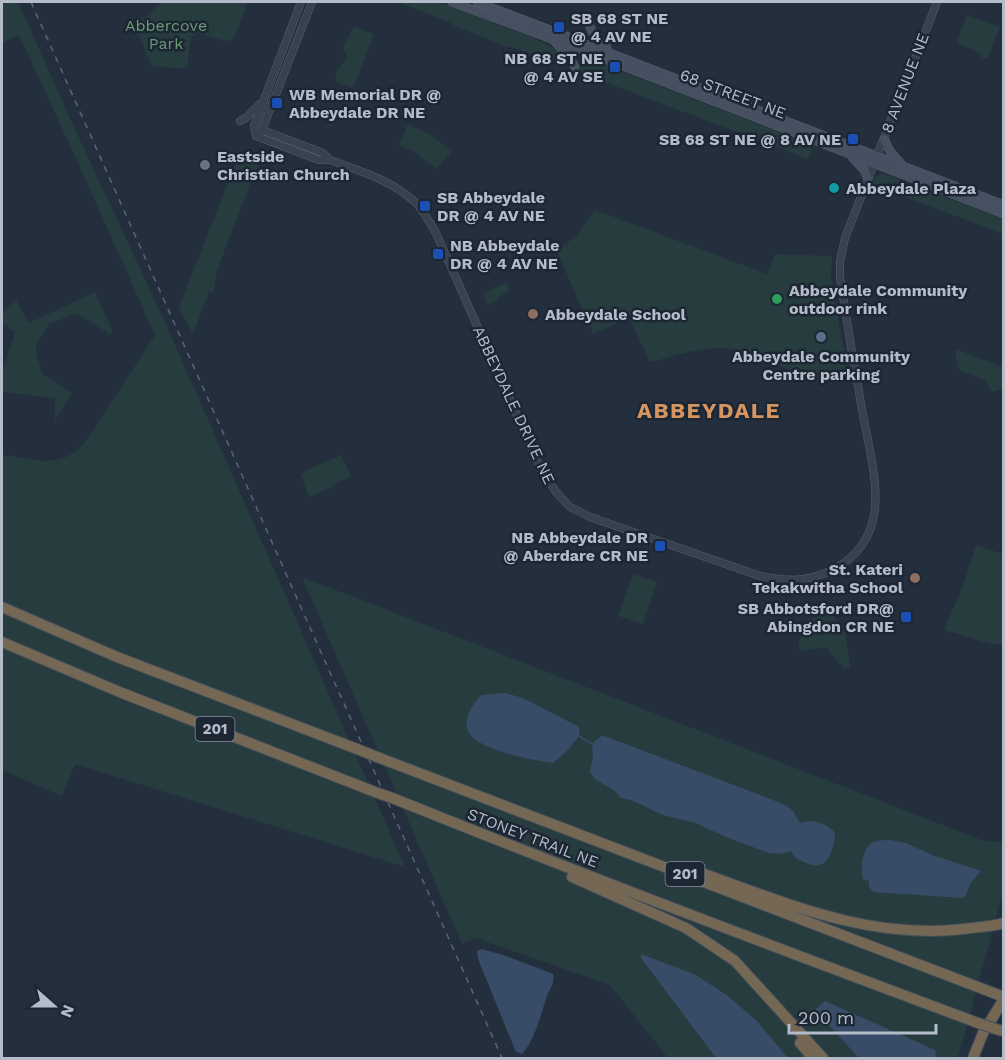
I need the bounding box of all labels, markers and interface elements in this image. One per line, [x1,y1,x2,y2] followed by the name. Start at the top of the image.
[571,9,668,46] place label: SB 68 ST NE @ 4 AV NE
[125,16,207,53] park label: Abbercove Park
[552,20,566,34] marker: SB 68 ST NE @ 4 AV NE
[877,30,933,136] street label: 8 AVENUE NE
[504,49,603,86] place label: NB 68 ST NE @ 4 AV SE
[608,60,622,74] marker: NB 68 ST NE @ 4 AV SE
[677,65,789,123] street label: 68 STREET NE
[289,85,441,122] place label: WB Memorial DR @ Abbeydale DR NE
[270,96,284,110] marker: WB Memorial DR @ Abbeydale DR NE
[659,130,841,149] place label: SB 68 ST NE @ 8 AV NE
[846,132,860,146] marker: SB 68 ST NE @ 8 AV NE
[217,147,350,184] place label: Eastside Christian Church
[198,158,212,172] marker: Eastside Christian Church
[846,179,977,198] place label: Abbeydale Plaza
[827,181,841,195] marker: Abbeydale Plaza
[437,188,545,225] place label: SB Abbeydale DR @ 4 AV NE
[418,199,432,213] marker: SB Abbeydale DR @ 4 AV NE
[450,236,560,273] place label: NB Abbeydale DR @ 4 AV NE
[431,247,445,261] marker: NB Abbeydale DR @ 4 AV NE
[789,281,968,318] place label: Abbeydale Community outdoor rink
[770,292,784,306] marker: Abbeydale Community outdoor rink
[545,305,687,324] place label: Abbeydale School
[526,307,540,321] marker: Abbeydale School
[469,323,559,487] street label: ABBEYDALE DRIVE NE
[814,330,828,344] marker: Abbeydale Community Centre parking
[732,347,911,384] place label: Abbeydale Community Centre parking
[637,398,781,423] district label: ABBEYDALE
[504,528,648,565] place label: NB Abbeydale DR @ Aberdare CR NE
[653,539,667,553] marker: NB Abbeydale DR @ Aberdare CR NE
[752,560,904,597] place label: St. Kateri Tekakwitha School
[908,571,922,585] marker: St. Kateri Tekakwitha School
[738,599,894,636] place label: SB Abbotsford DR@ Abingdon CR NE
[899,610,913,624] marker: SB Abbotsford DR@ Abingdon CR NE
[196,717,234,741] road number: 201
[465,804,601,872] street label: STONEY TRAIL NE
[666,862,704,886] road number: 201
[24,976,84,1036] north arrow
[789,997,936,1035] scale bar
[57,1002,79,1020] text: N
[798,1007,854,1028] text: 200 m

